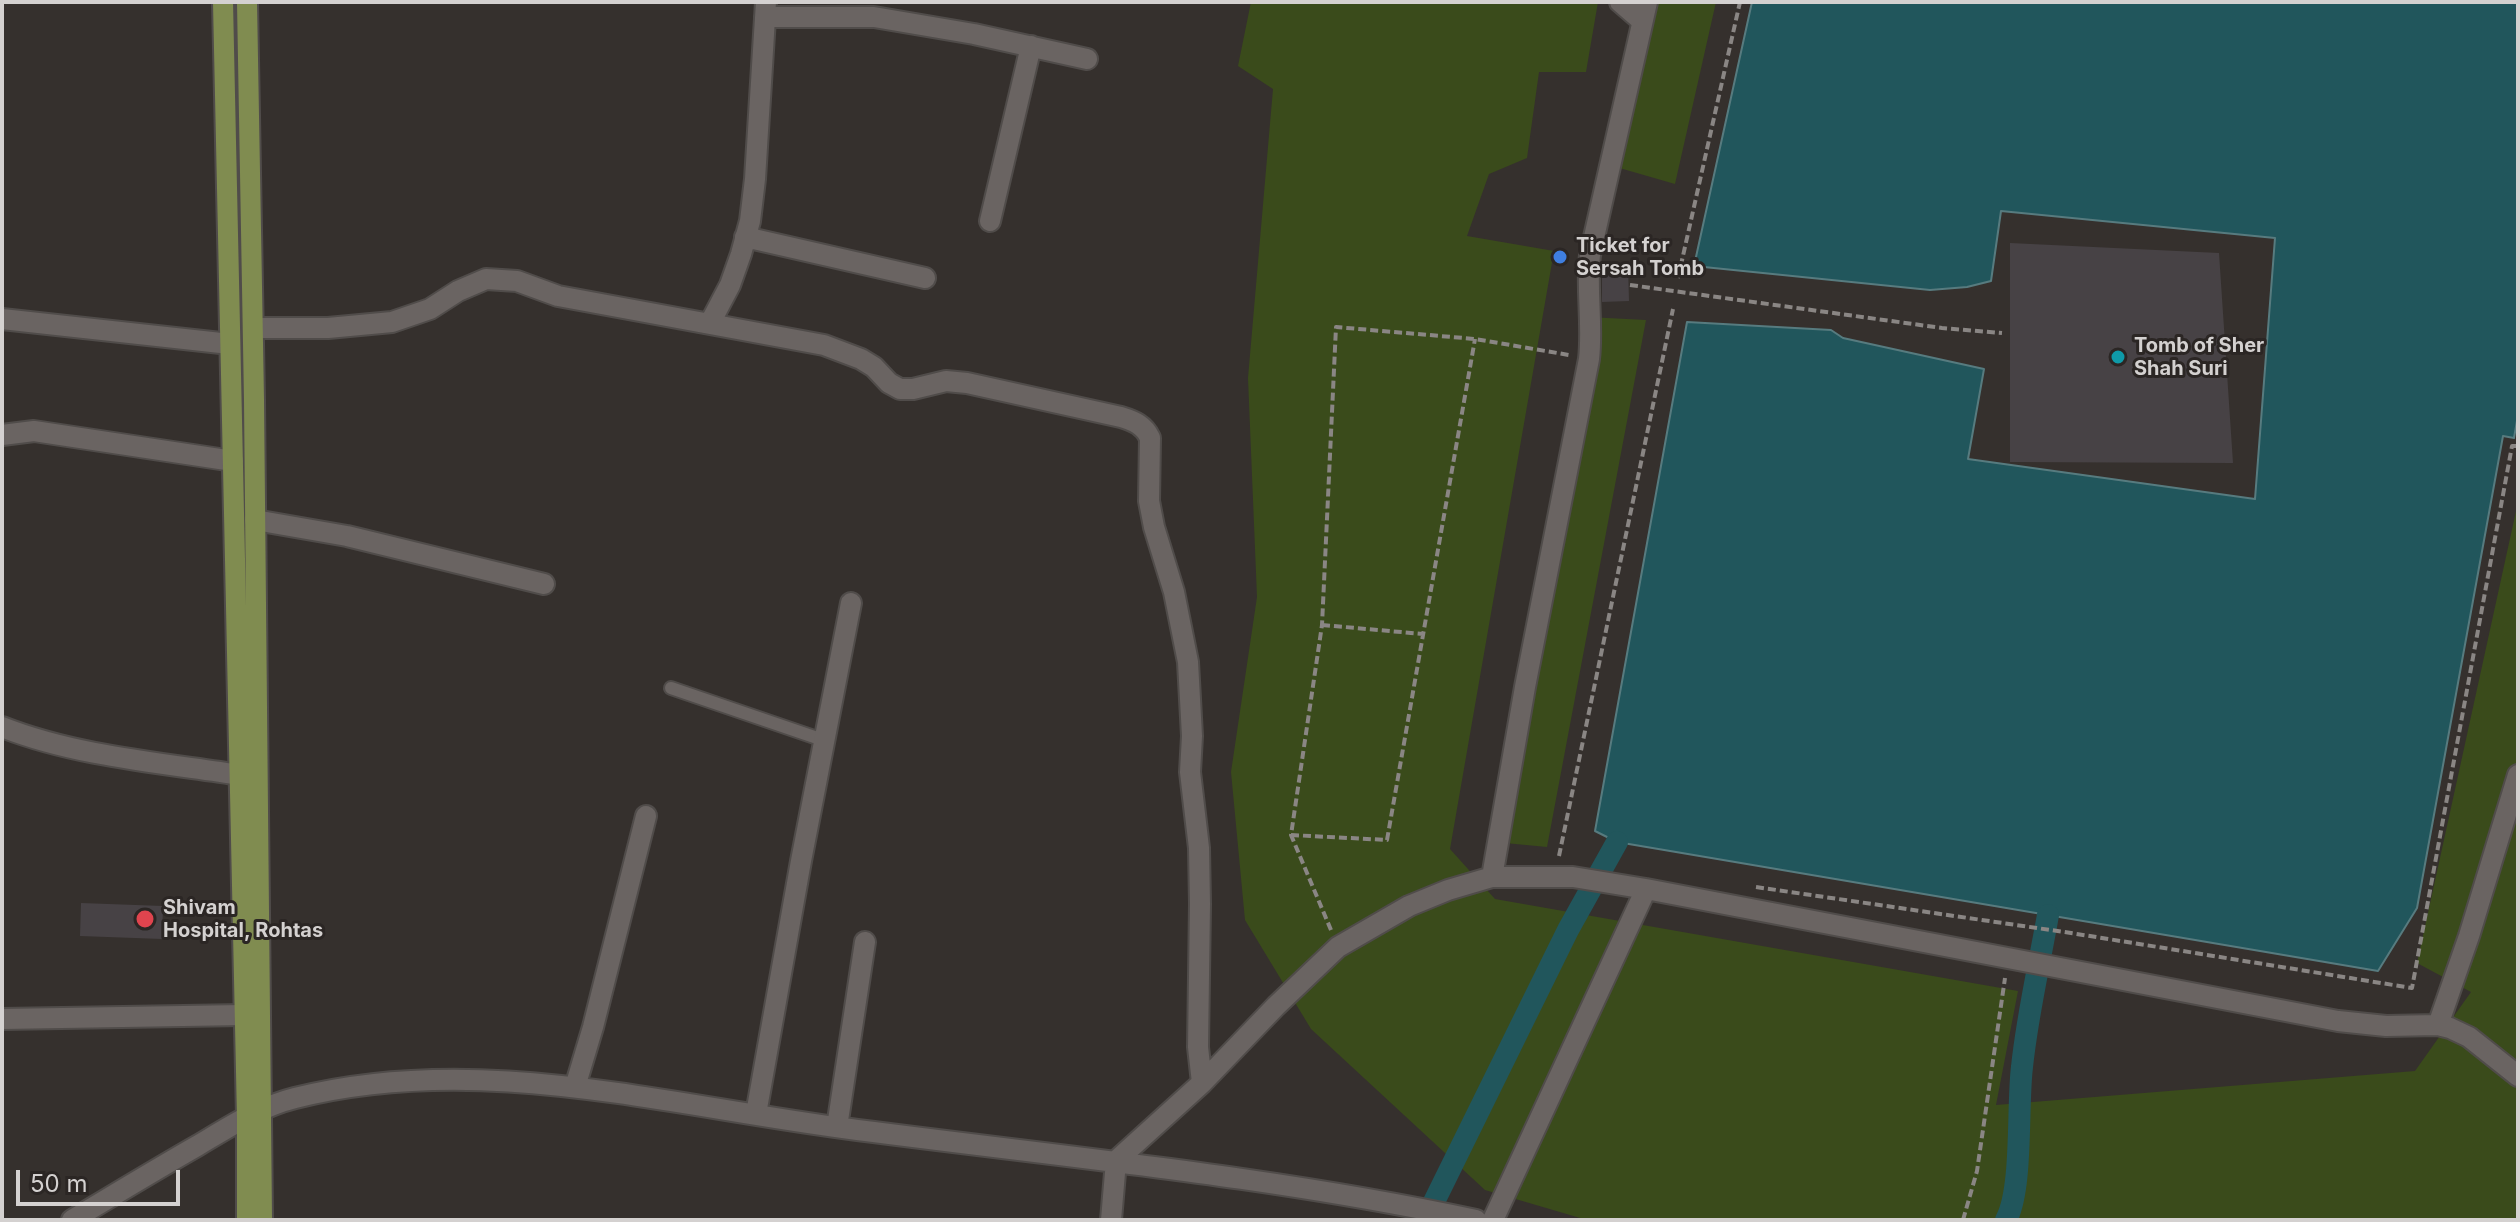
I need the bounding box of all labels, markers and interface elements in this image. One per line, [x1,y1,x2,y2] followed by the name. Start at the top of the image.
[1576,234,1704,281] place label: Ticket for Sersah Tomb
[1551,248,1569,266] marker: Ticket for Sersah Tomb
[2134,334,2264,381] place label: Tomb of Sher Shah Suri
[2109,348,2127,366] marker: Tomb of Sher Shah Suri
[163,896,323,943] place label: Shivam Hospital, Rohtas
[134,908,156,930] marker: Shivam Hospital, Rohtas
[20,1154,184,1204] scale bar
[30,1169,88,1198] text: 50 m

